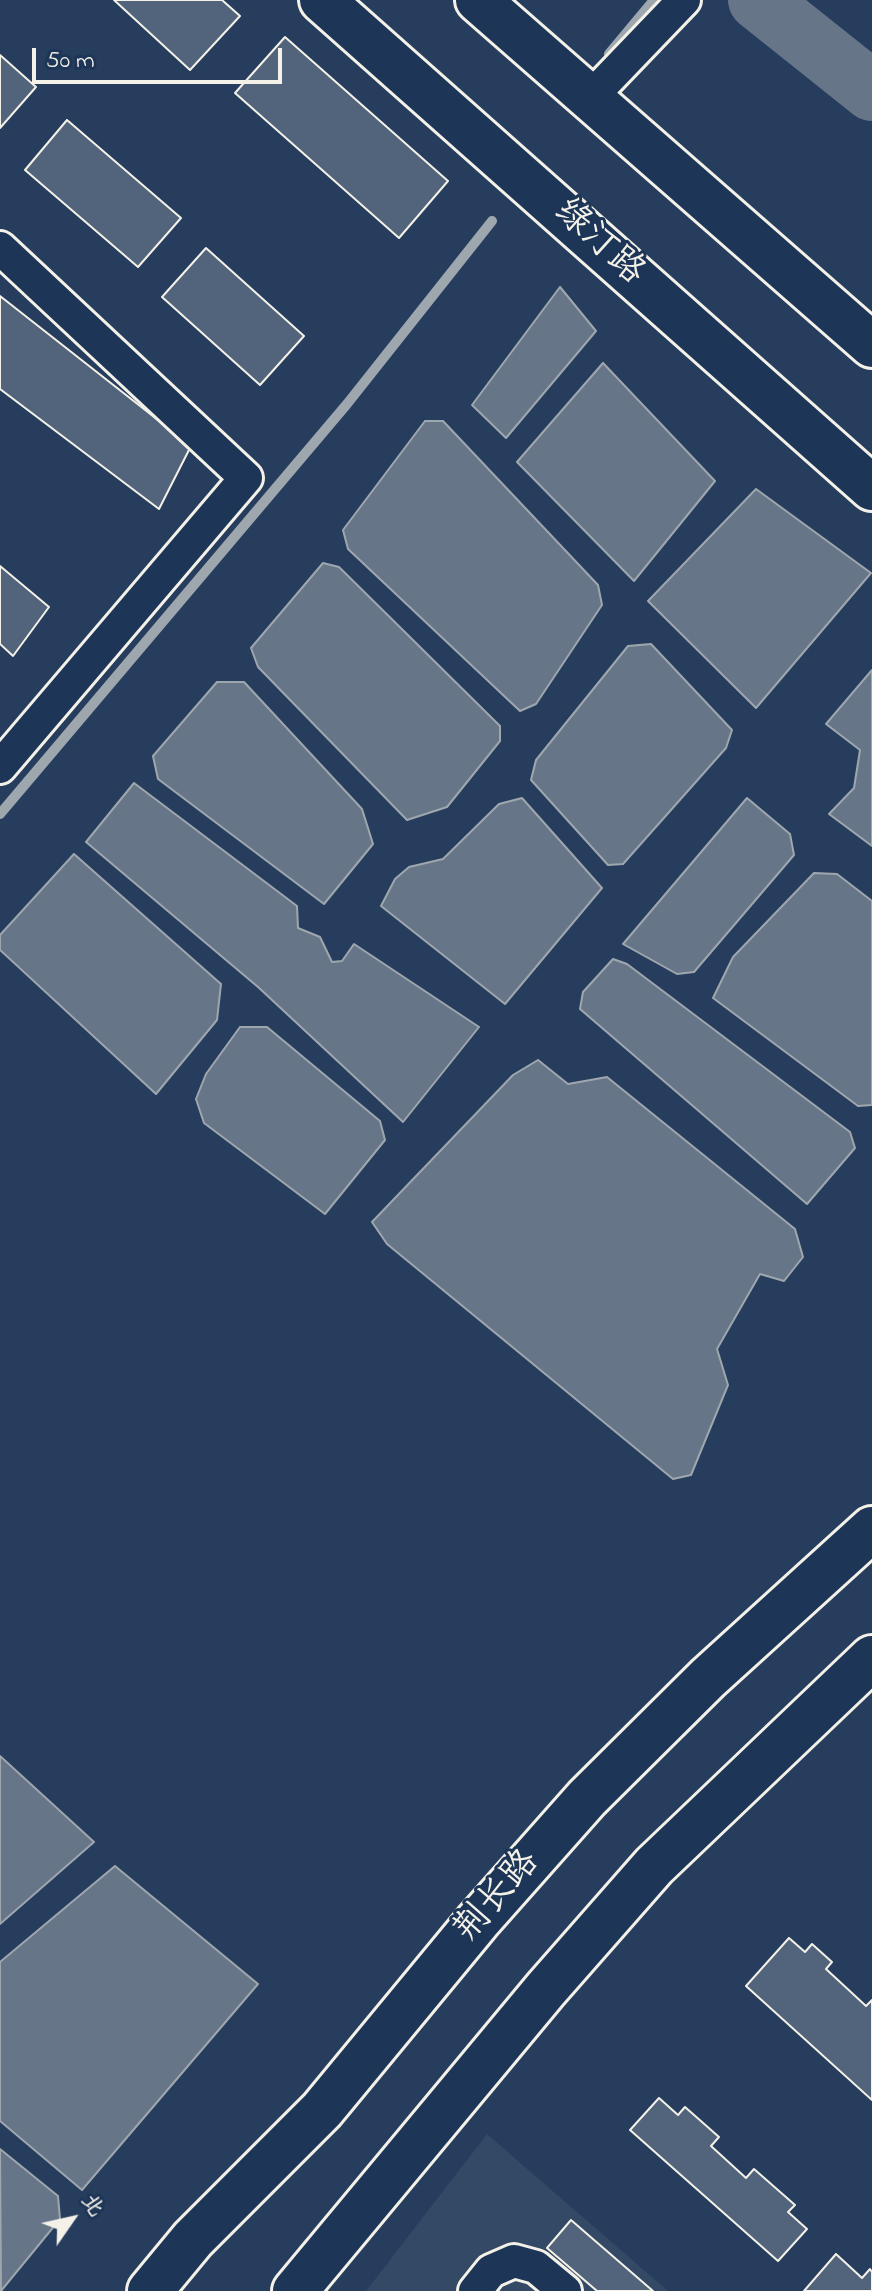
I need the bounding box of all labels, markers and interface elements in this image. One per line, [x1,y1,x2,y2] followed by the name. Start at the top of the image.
[36,32,286,82] scale bar
[46,44,95,79] text: 50 m
[542,192,652,296] street label: 绿汀路
[447,1843,551,1953] street label: 荆长路
[32,2179,112,2259] north arrow
[72,2188,111,2224] text: 北

